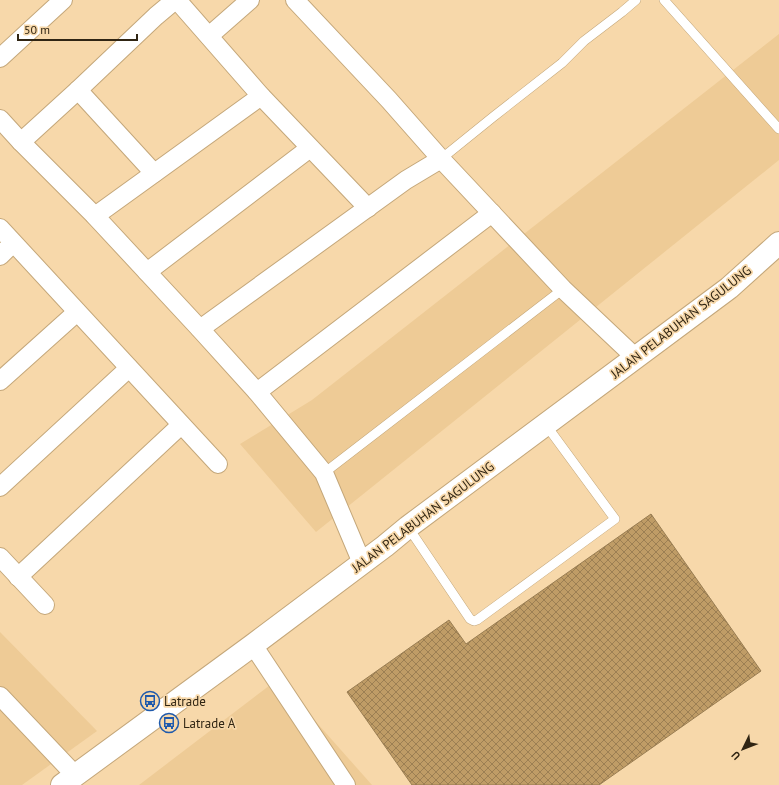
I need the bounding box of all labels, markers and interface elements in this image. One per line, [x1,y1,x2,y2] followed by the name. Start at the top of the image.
[18,16,137,42] scale bar
[24,22,50,37] text: 50 m
[606,262,755,383] street label: JALAN PELABUHAN SAGULUNG
[348,458,498,577] street label: JALAN PELABUHAN SAGULUNG
[139,690,161,712] bus stop icon: Latrade
[164,693,206,710] place label: Latrade
[158,712,180,734] bus stop icon: Latrade A
[183,715,236,732] place label: Latrade A
[723,729,763,769] north arrow
[728,748,743,763] text: U

